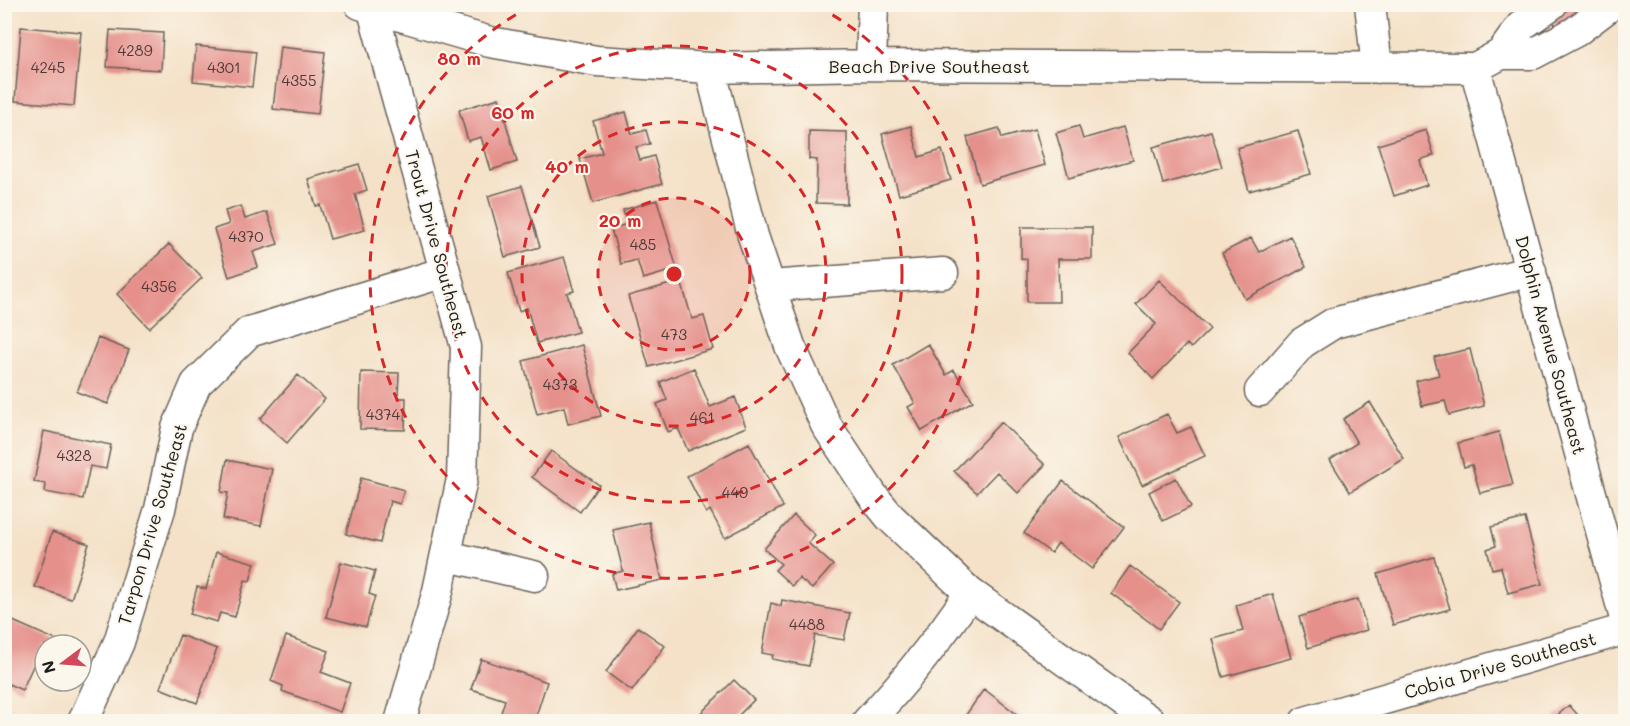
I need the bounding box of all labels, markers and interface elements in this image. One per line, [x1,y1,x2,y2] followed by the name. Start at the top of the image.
[117,40,153,60] house number: 4289
[437,46,481,70] text: 80 m
[828,54,1030,78] street label: Beach Drive Southeast
[31,57,65,77] house number: 4245
[207,57,241,77] house number: 4301
[281,70,317,90] house number: 4355
[491,100,535,124] text: 60 m
[400,147,474,341] street label: Trout Drive Southeast
[545,154,589,178] text: 40 m
[599,208,641,232] text: 20 m
[228,226,264,246] house number: 4370
[1510,233,1592,457] street label: Dolphin Avenue Southeast
[630,234,656,254] house number: 485
[664,264,684,284] centre of rings
[141,276,177,296] house number: 4356
[661,324,687,344] house number: 473
[543,374,578,394] house number: 4373
[366,404,401,424] house number: 4374
[690,407,714,427] house number: 461
[112,420,192,628] street label: Tarpon Drive Southeast
[56,445,92,465] house number: 4328
[722,482,748,502] house number: 449
[789,614,825,634] house number: 4488
[1401,626,1599,704] street label: Cobia Drive Southeast
[33,633,93,693] north arrow
[36,659,60,676] text: N

